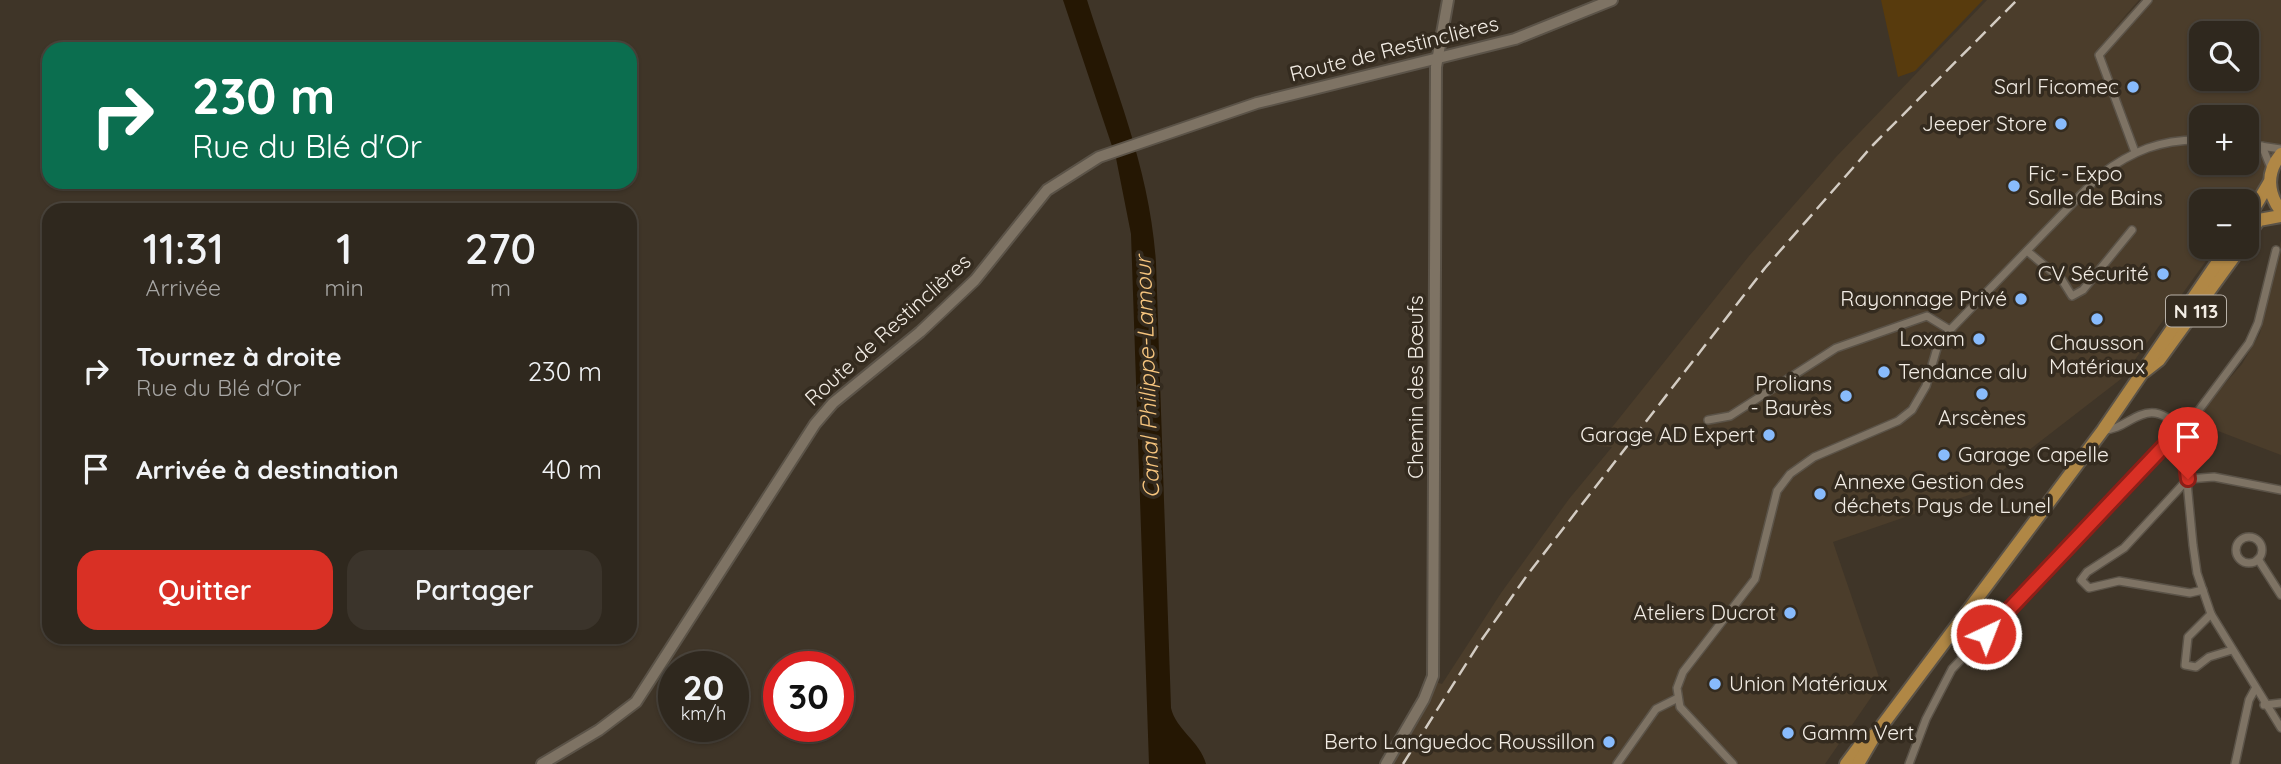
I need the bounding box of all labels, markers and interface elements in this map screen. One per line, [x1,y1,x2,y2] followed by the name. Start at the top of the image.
[1287,9,1501,87] street label: Route de Restinclières
[2189,21,2259,259] map controls
[2189,21,2259,91] button: search
[192,65,335,126] text: 230 m
[77,70,168,161] icon: right
[1994,73,2119,99] place label: Sarl Ficomec
[2125,79,2141,95] marker: Sarl Ficomec
[2189,105,2259,175] button: +
[1922,110,2047,136] place label: Jeeper Store
[2053,116,2069,132] marker: Jeeper Store
[192,126,422,166] text: Rue du Blé d'Or
[2028,160,2163,210] place label: Fic - Expo Salle de Bains
[2006,178,2022,194] marker: Fic - Expo Salle de Bains
[2189,189,2259,259] button: −
[143,222,224,275] text: 11:31
[336,222,352,275] text: 1
[465,222,536,275] text: 270
[799,248,976,411] street label: Route de Restinclières
[1128,252,1165,499] water label: Canal Philippe-Lamour
[2038,260,2149,286] place label: CV Sécurité
[2155,266,2171,282] marker: CV Sécurité
[146,273,221,302] text: Arrivée
[325,273,364,302] text: min
[490,273,511,302] text: m
[1840,285,2007,311] place label: Rayonnage Privé
[2013,291,2029,307] marker: Rayonnage Privé
[1402,295,1428,479] street label: Chemin des Bœufs
[2166,296,2226,326] road number: N 113
[2089,311,2105,327] marker: Chausson Matériaux
[1899,325,1965,351] place label: Loxam
[2049,329,2145,379] place label: Chausson Matériaux
[1971,331,1987,347] marker: Loxam
[136,340,341,373] text: Tournez à droite
[77,352,115,390] icon: right
[528,355,602,388] text: 230 m
[1898,358,2028,384] place label: Tendance alu
[1876,364,1892,380] marker: Tendance alu
[1751,370,1832,420] place label: Prolians - Baurès
[136,373,301,402] text: Rue du Blé d'Or
[1974,386,1990,402] marker: Arscènes
[1838,388,1854,404] marker: Prolians - Baurès
[1938,404,2026,430] place label: Arscènes
[2158,407,2218,479] pin
[2169,418,2207,456] icon: arrive
[1580,421,1755,447] place label: Garage AD Expert
[1761,427,1777,443] marker: Garage AD Expert
[1958,441,2109,467] place label: Garage Capelle
[1936,447,1952,463] marker: Garage Capelle
[77,450,115,488] icon: arrive
[136,453,399,486] text: Arrivée à destination
[542,453,602,486] text: 40 m
[1834,468,2051,518] place label: Annexe Gestion des déchets Pays de Lunel
[1812,486,1828,502] marker: Annexe Gestion des déchets Pays de Lunel
[77,550,333,630] button: Quitter
[347,550,602,630] button: Partager
[1949,597,2023,671] position arrow
[1633,599,1776,625] place label: Ateliers Ducrot
[1782,605,1798,621] marker: Ateliers Ducrot
[763,651,854,742] speed limit sign: 30
[683,665,724,709] text: 20
[1729,670,1887,696] place label: Union Matériaux
[1707,676,1723,692] marker: Union Matériaux
[681,702,726,725] text: km/h
[1802,719,1914,745] place label: Gamm Vert
[1780,725,1796,741] marker: Gamm Vert
[1324,728,1595,754] place label: Berto Languedoc Roussillon
[1601,734,1617,750] marker: Berto Languedoc Roussillon

